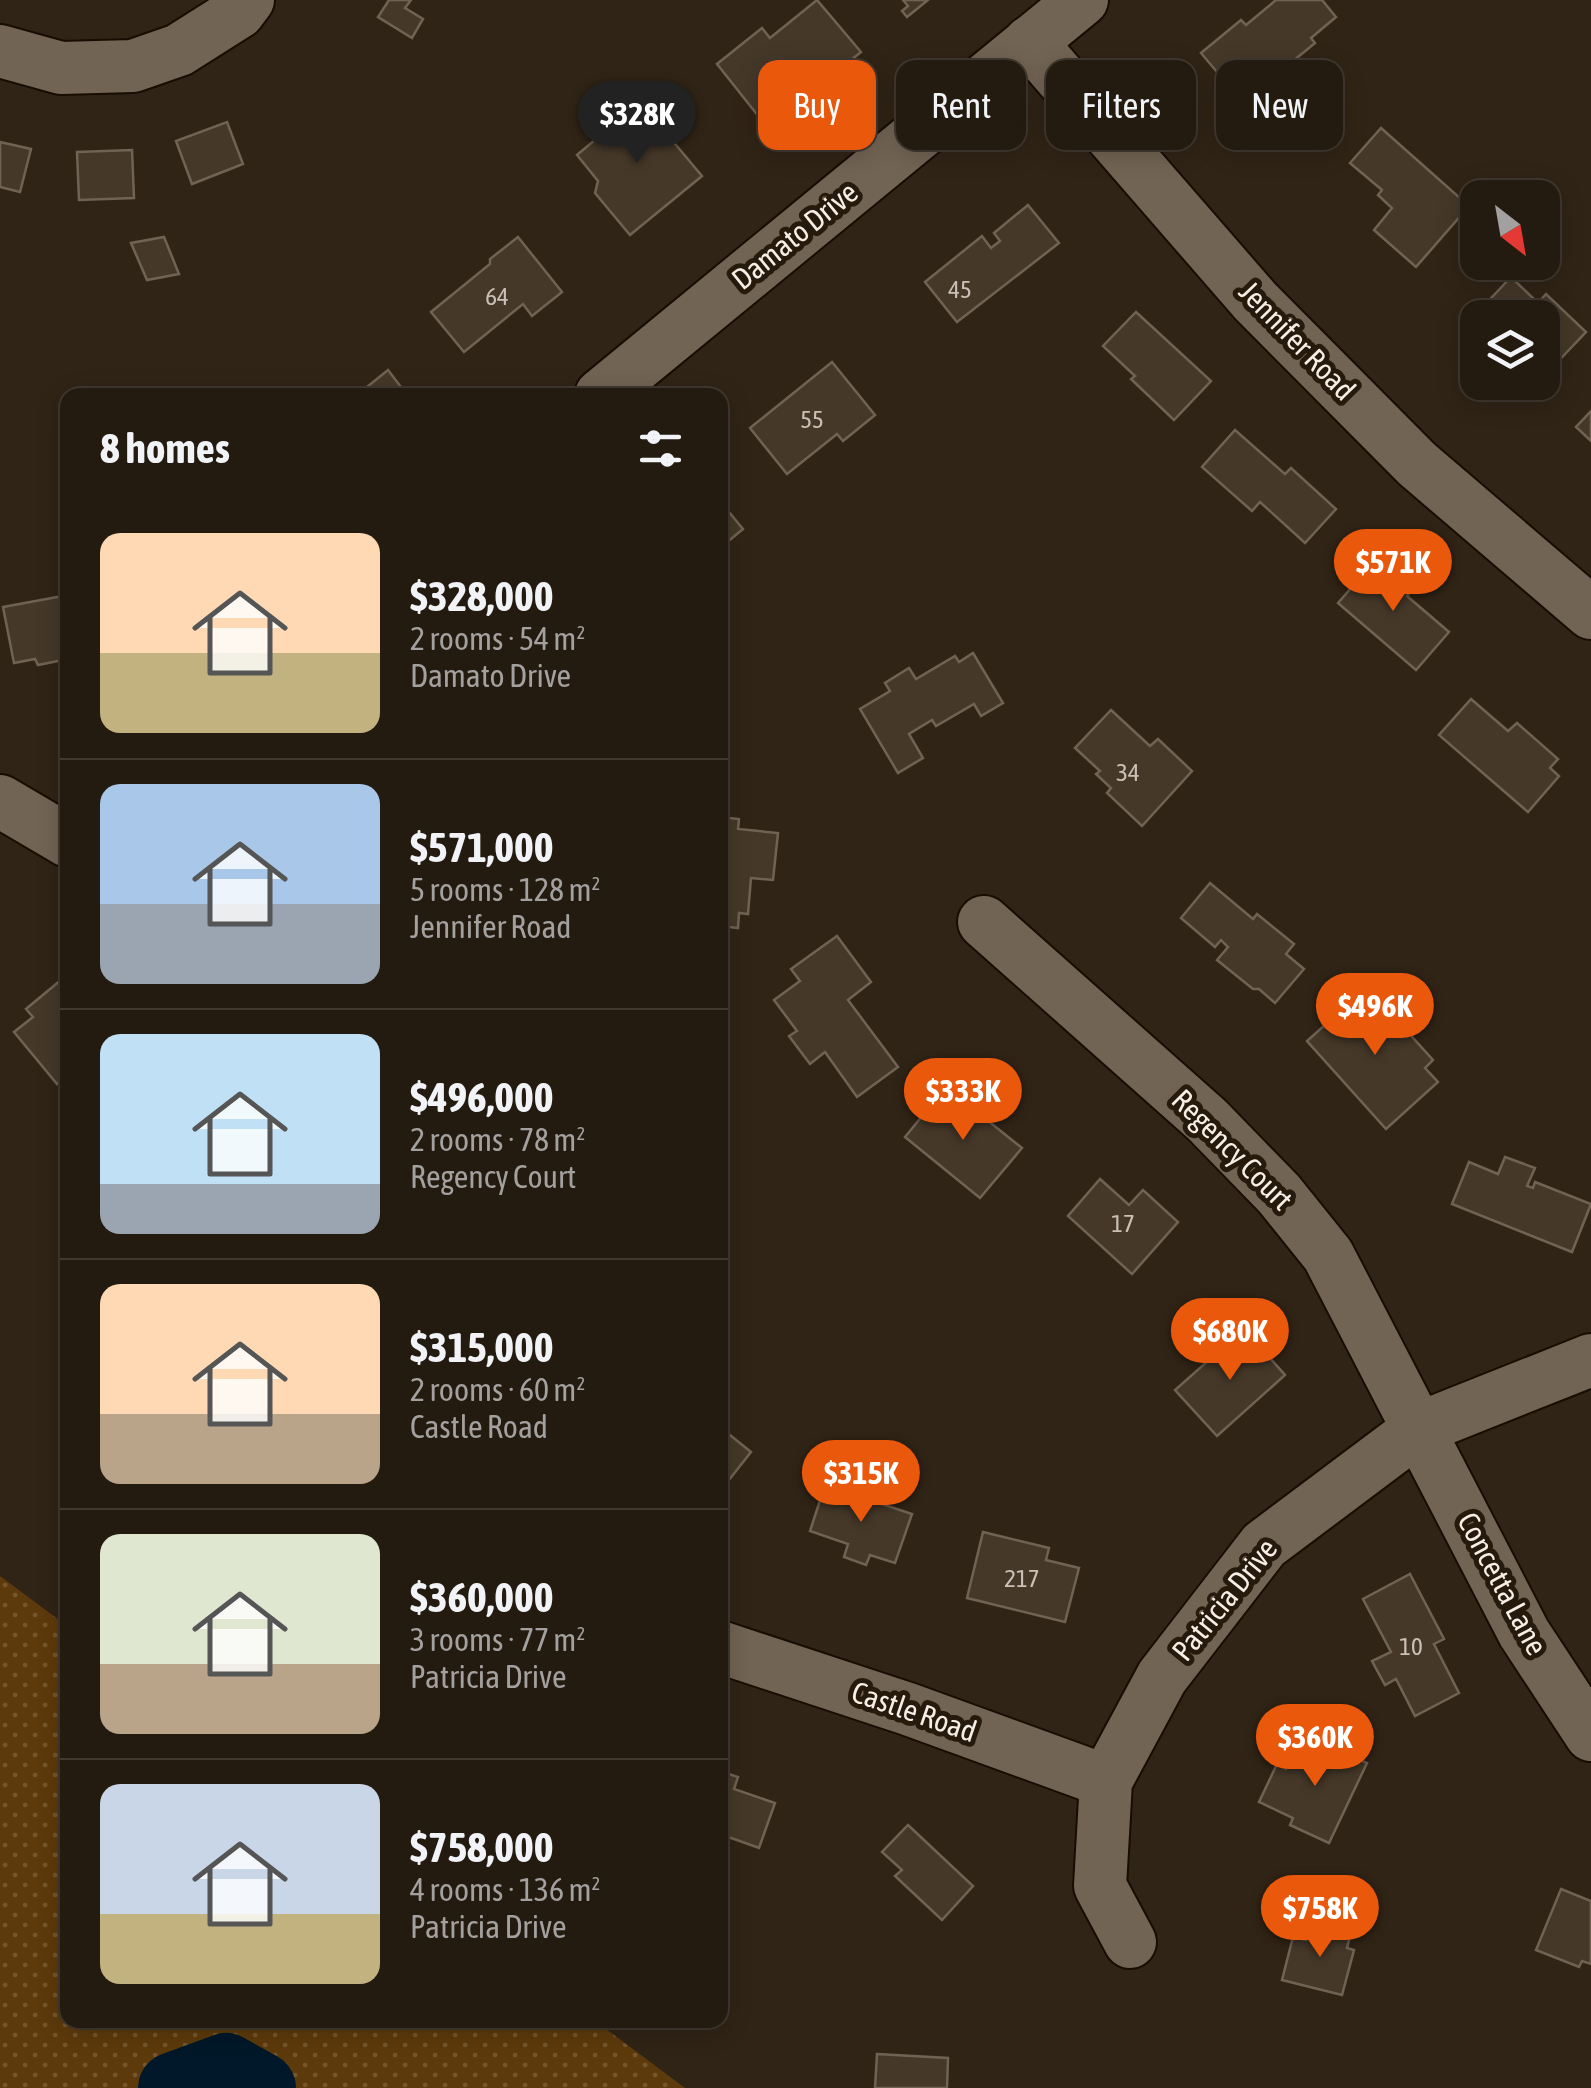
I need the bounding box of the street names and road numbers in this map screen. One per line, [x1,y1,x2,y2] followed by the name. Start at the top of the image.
[725,174,864,296] street label: Damato Drive
[1233,274,1363,407] street label: Jennifer Road
[1166,1082,1300,1216] street label: Regency Court
[1451,1507,1555,1660] street label: Concetta Lane
[1165,1532,1284,1667] street label: Patricia Drive
[848,1674,981,1748] street label: Castle Road

